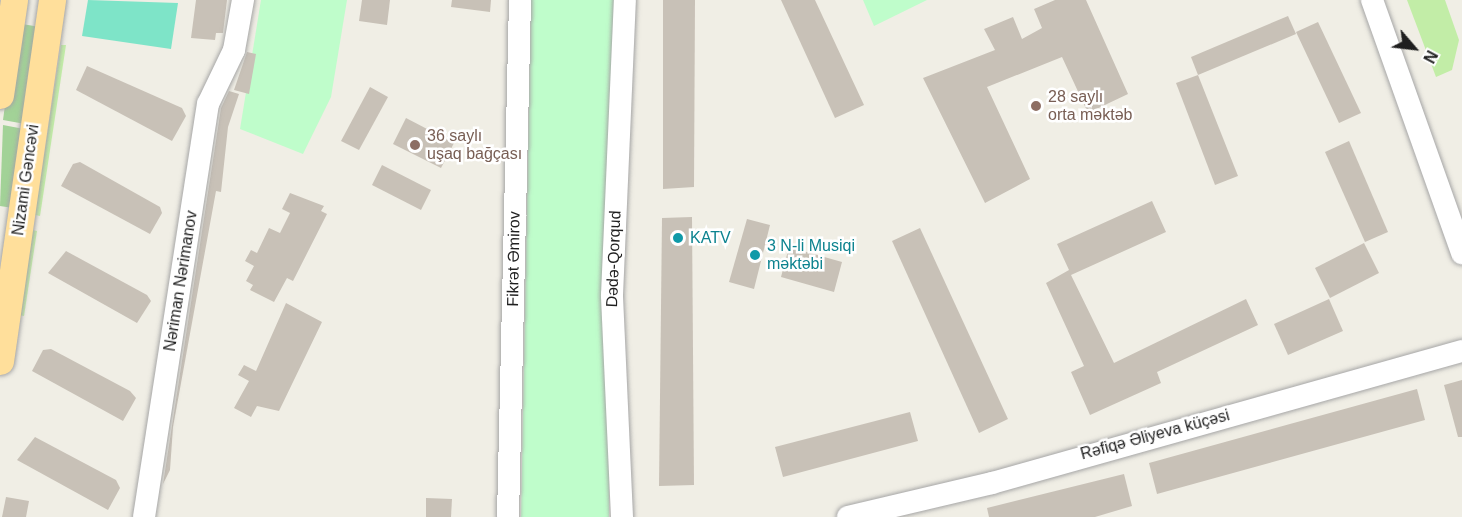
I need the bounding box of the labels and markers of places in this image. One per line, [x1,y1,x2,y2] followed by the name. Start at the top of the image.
[1048,87,1132,125] place label: 28 saylı orta məktəb
[1029,99,1043,113] marker: 28 saylı orta məktəb
[427,126,522,164] place label: 36 saylı uşaq bağçası
[408,138,422,152] marker: 36 saylı uşaq bağçası
[690,228,731,248] place label: KATV
[671,231,685,245] marker: KATV
[767,236,855,274] place label: 3 N-li Musiqi məktəbi
[748,248,762,262] marker: 3 N-li Musiqi məktəbi

